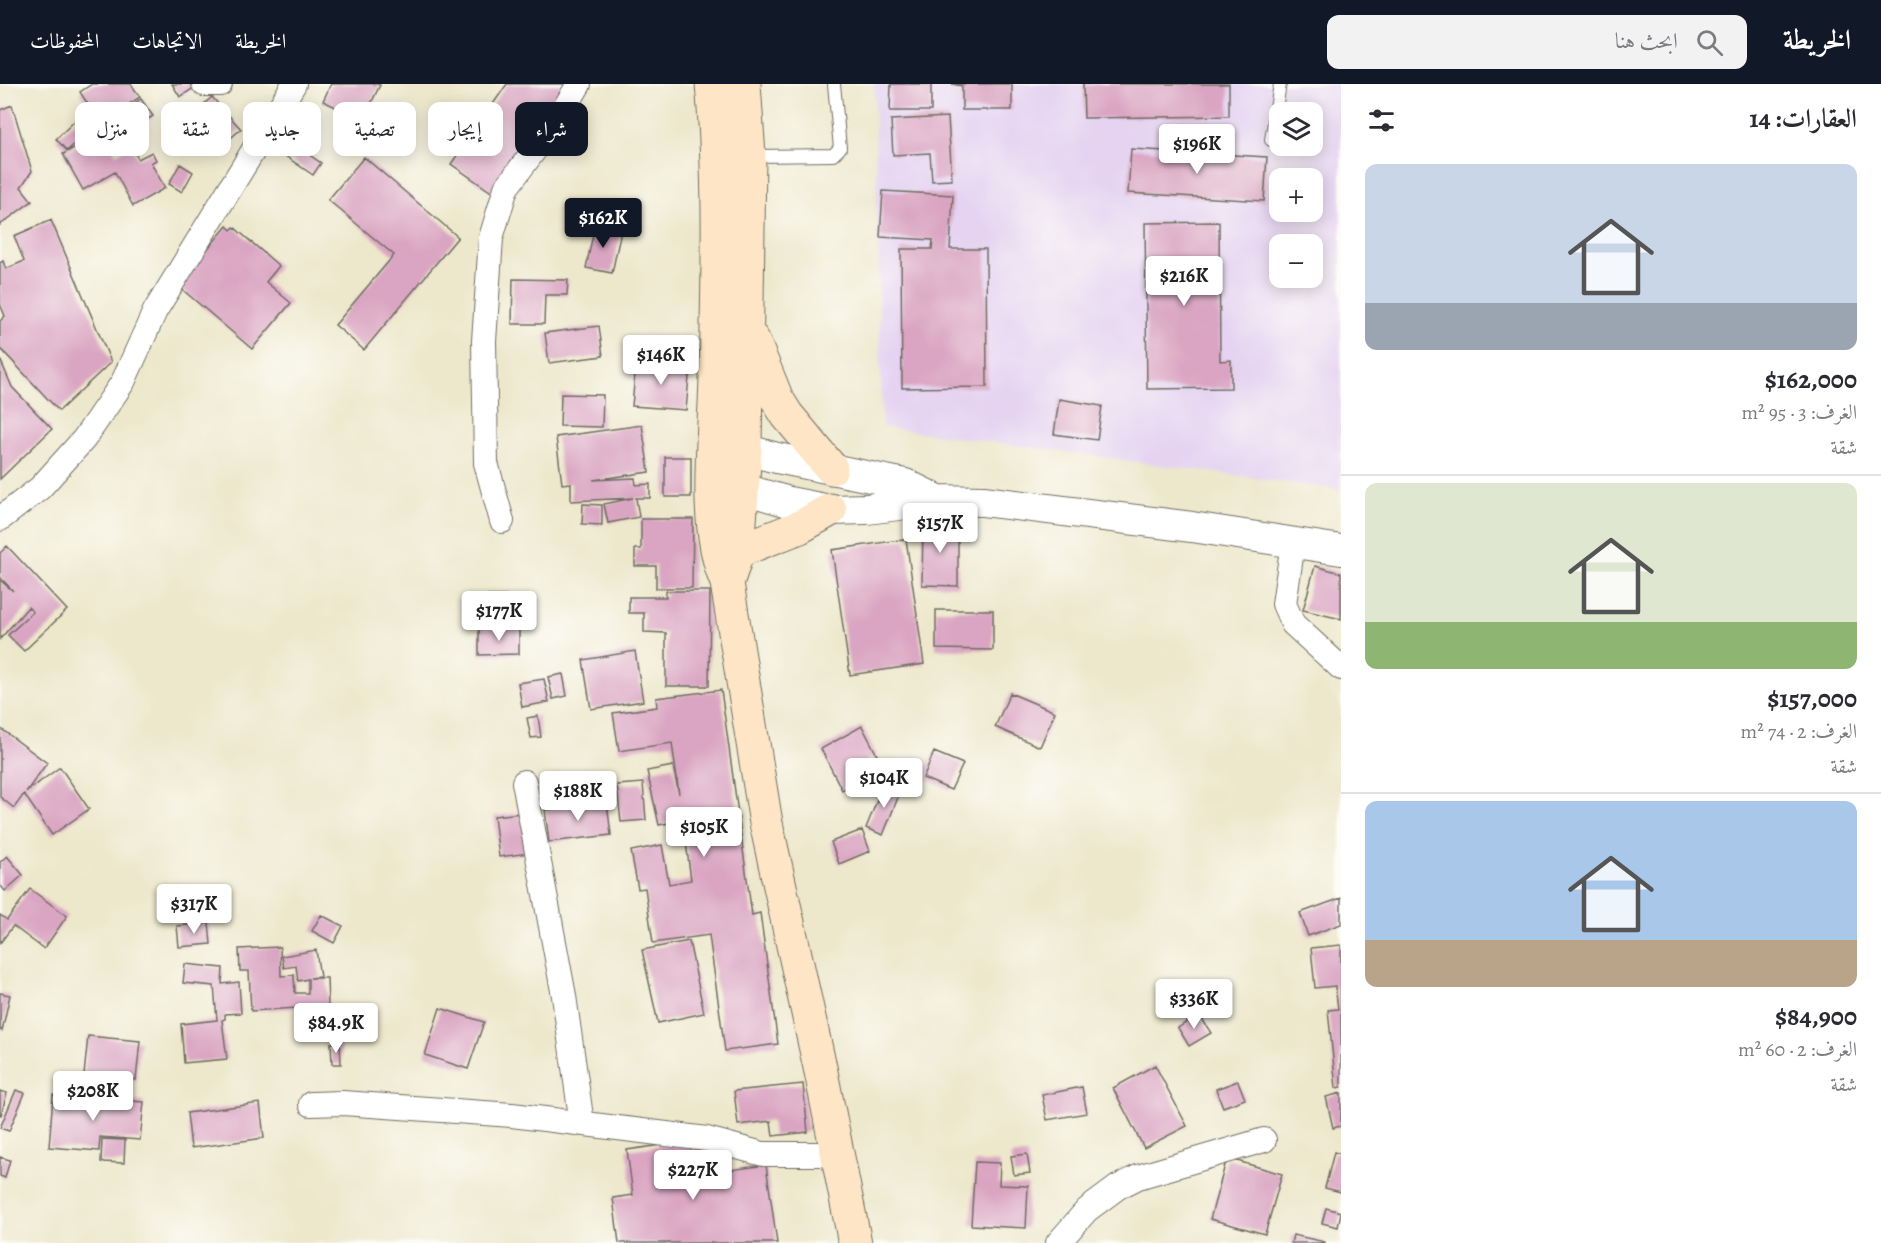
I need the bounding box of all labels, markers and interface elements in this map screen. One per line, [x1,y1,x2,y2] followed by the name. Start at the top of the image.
[1327,15,1747,69] search box
[1783,21,1851,59] text: الخريطة
[1615,26,1678,56] text: ابحث هنا
[1693,26,1726,59] icon: search
[30,27,99,55] text: المحفوظات
[132,27,202,55] text: الاتجاهات
[235,27,286,55] text: الخريطة
[1749,101,1857,136] text: العقارات: 14
[75,102,149,156] chip: منزل
[161,102,231,156] chip: شقة
[243,102,321,156] chip: جديد
[333,102,416,156] chip: تصفية
[428,102,503,156] chip: إيجار
[515,102,588,156] chip: شراء
[1269,102,1323,288] map controls
[1269,102,1323,156] button: layers
[1365,104,1398,137] icon: filters
[1155,124,1239,175] pin: $196K
[1173,130,1221,157] text: $196K
[1269,168,1323,222] button: +
[561,198,645,249] pin: $162K
[1557,203,1665,311] icon: home
[579,204,627,231] text: $162K
[1269,234,1323,288] button: −
[1142,256,1226,307] pin: $216K
[1160,262,1208,289] text: $216K
[619,335,703,386] pin: $146K
[637,341,685,368] text: $146K
[1765,362,1857,397] text: $162,000
[1741,399,1857,426] text: الغرف: 3 · 95 m²
[1831,434,1857,461] text: شقة
[898,503,982,554] pin: $157K
[917,509,963,536] text: $157K
[1557,522,1665,630] icon: home
[457,591,541,642] pin: $177K
[476,597,522,624] text: $177K
[1767,681,1857,716] text: $157,000
[1741,718,1857,745] text: الغرف: 2 · 74 m²
[1831,753,1857,780] text: شقة
[842,758,926,809] pin: $104K
[859,764,909,791] text: $104K
[536,771,620,822] pin: $188K
[554,777,602,804] text: $188K
[662,807,746,858] pin: $105K
[680,813,728,840] text: $105K
[1557,840,1665,948] icon: home
[152,884,236,935] pin: $317K
[171,890,217,917] text: $317K
[1152,979,1236,1030] pin: $336K
[1170,985,1219,1012] text: $336K
[1775,999,1857,1034] text: $84,900
[287,1003,385,1054] pin: $84.9K
[308,1009,364,1036] text: $84.9K
[1738,1036,1857,1063] text: الغرف: 2 · 60 m²
[51,1071,135,1122] pin: $208K
[1831,1071,1857,1098] text: شقة
[67,1077,119,1104] text: $208K
[651,1150,735,1201] pin: $227K
[668,1156,718,1183] text: $227K

